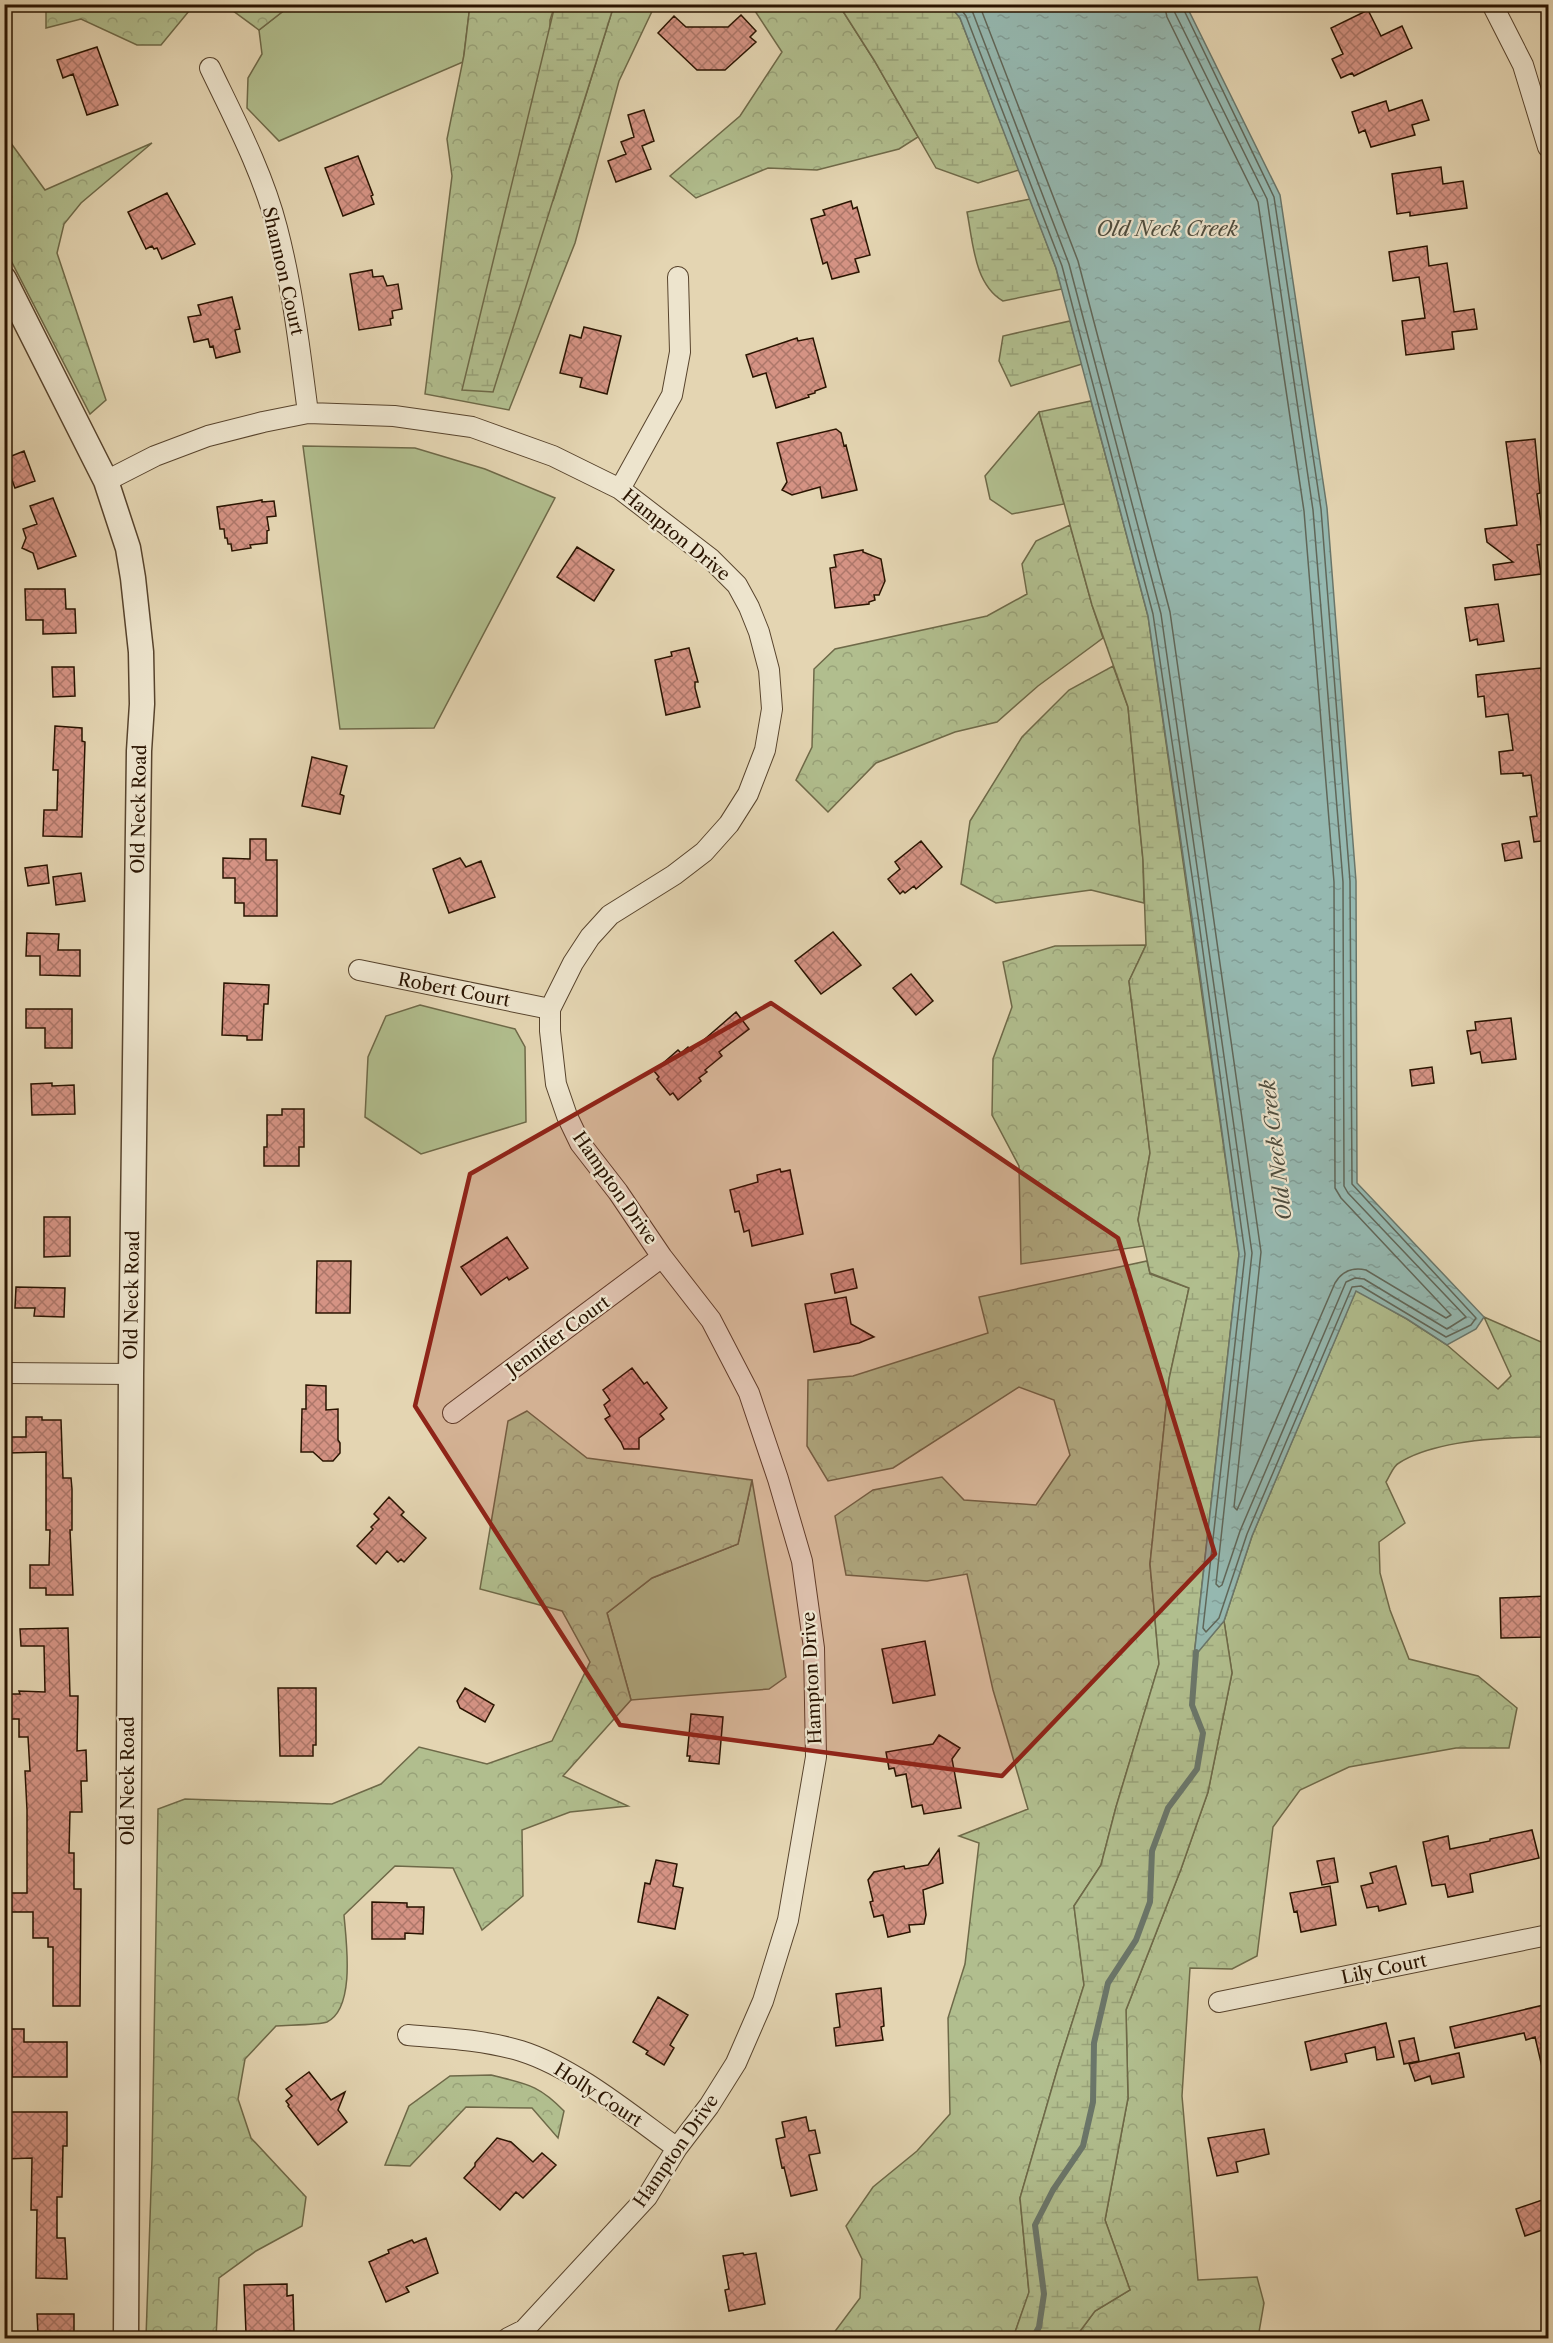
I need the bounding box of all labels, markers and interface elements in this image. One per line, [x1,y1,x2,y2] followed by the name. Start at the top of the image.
[258,205,309,338] street label: Shannon Court
[1096,217,1238,241] water label: Old Neck Creek
[617,485,735,585] street label: Hampton Drive
[127,744,151,874] street label: Old Neck Road
[396,968,513,1012] street label: Robert Court
[1255,1078,1297,1222] water label: Old Neck Creek
[568,1127,662,1249] street label: Hampton Drive
[120,1230,144,1360] street label: Old Neck Road
[500,1291,615,1383] street label: Jennifer Court
[798,1611,826,1745] street label: Hampton Drive
[117,1716,139,1846] street label: Old Neck Road
[1339,1949,1429,1989] street label: Lily Court
[550,2058,647,2132] street label: Holly Court
[629,2090,723,2212] street label: Hampton Drive

